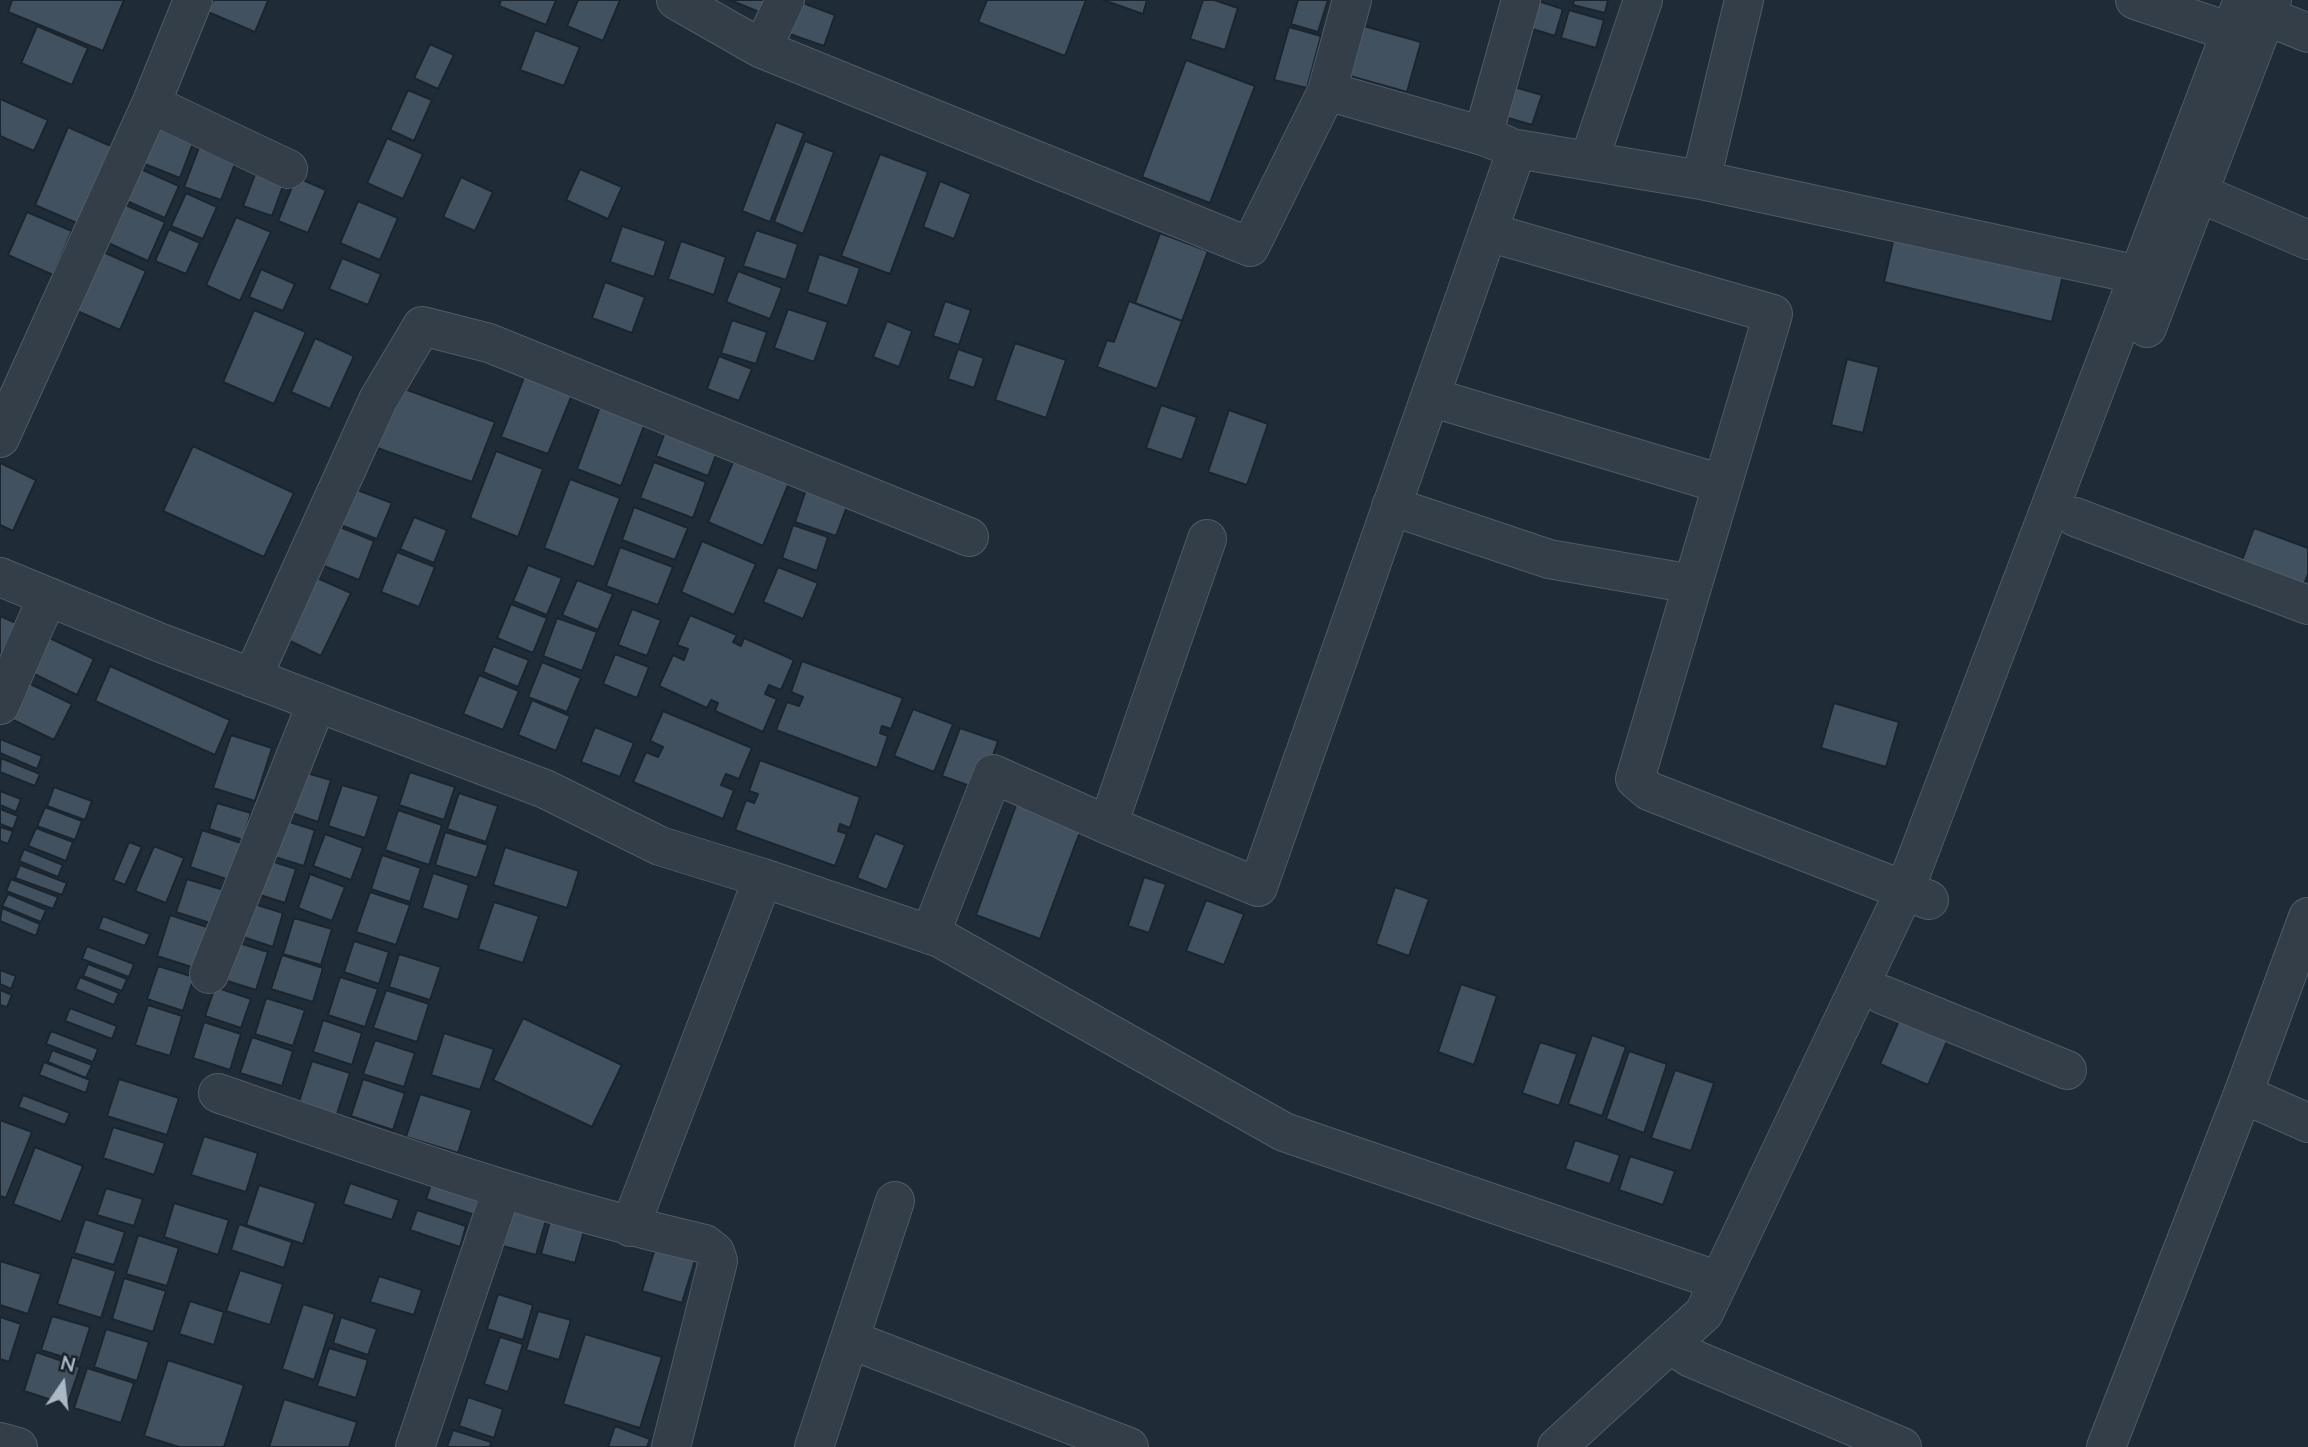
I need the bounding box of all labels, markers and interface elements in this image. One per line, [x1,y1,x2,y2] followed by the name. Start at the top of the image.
[28,1349,98,1419] north arrow
[58,1350,78,1376] text: N

